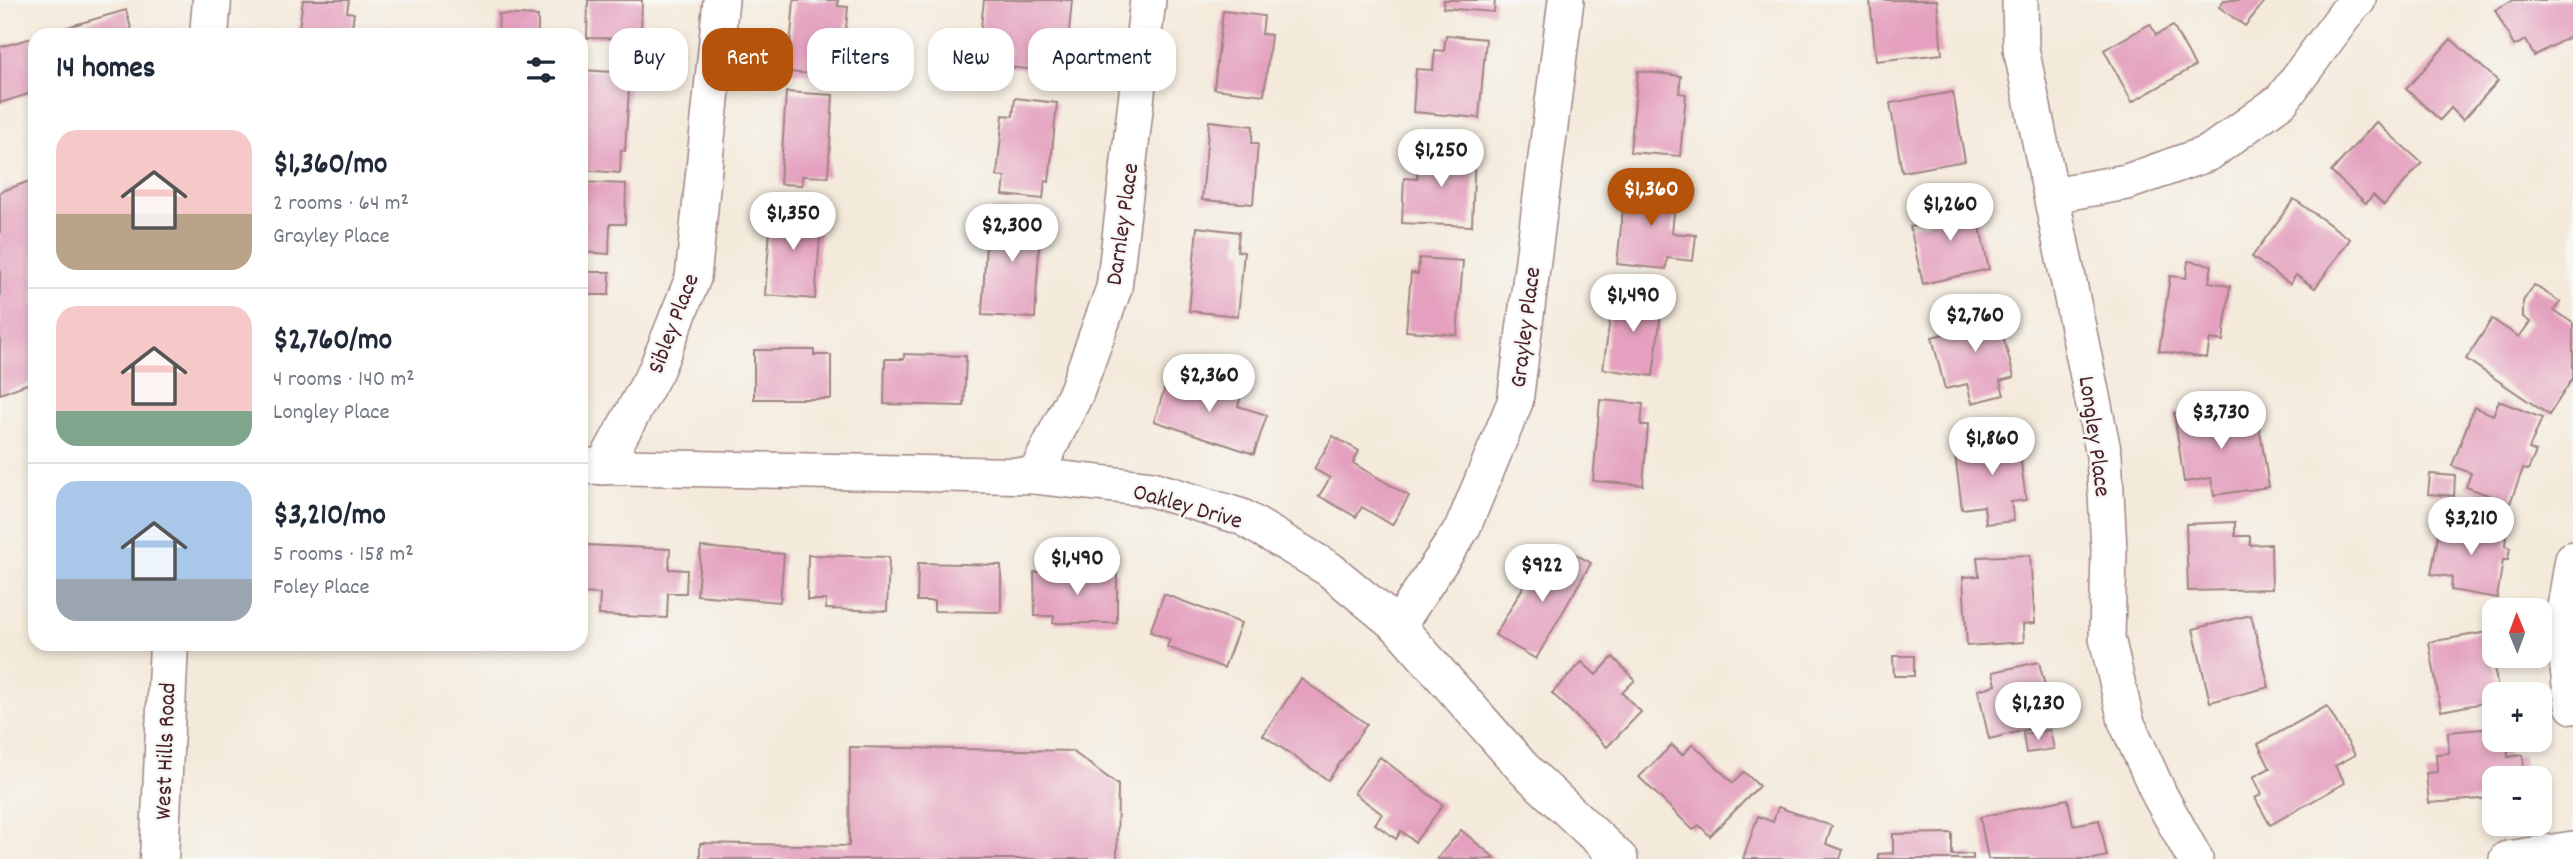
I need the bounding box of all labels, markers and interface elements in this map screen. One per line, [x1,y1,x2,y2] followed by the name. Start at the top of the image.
[609,28,688,91] chip: Buy
[702,28,793,91] chip: Rent
[807,28,914,91] chip: Filters
[928,28,1014,91] chip: New
[1028,28,1176,91] chip: Apartment
[56,49,155,92] text: 14 homes
[522,51,560,89] icon: filters
[1384,130,1498,189] pin: $1,250
[1414,135,1468,168] text: $1,250
[273,145,387,188] text: $1,360/mo
[112,158,196,242] icon: home
[1099,161,1149,288] street label: Darnley Place
[1594,168,1708,228] pin: $1,360
[1623,174,1679,207] text: $1,360
[1893,184,2007,243] pin: $1,260
[273,188,409,221] text: 2 rooms · 64 m²
[1923,189,1977,222] text: $1,260
[736,192,850,252] pin: $1,350
[766,198,820,231] text: $1,350
[955,204,1069,264] pin: $2,300
[981,210,1043,243] text: $2,300
[273,221,390,254] text: Grayley Place
[1503,265,1551,390] street label: Grayley Place
[640,269,709,379] street label: Sibley Place
[1576,274,1690,334] pin: $1,490
[1606,280,1660,313] text: $1,490
[1918,294,2032,354] pin: $2,760
[1946,300,2004,333] text: $2,760
[273,321,392,364] text: $2,760/mo
[112,334,196,418] icon: home
[1152,354,1266,414] pin: $2,360
[1179,360,1239,393] text: $2,360
[273,364,415,397] text: 4 rooms · 140 m²
[2068,374,2118,499] street label: Longley Place
[2164,392,2278,451] pin: $3,730
[273,397,390,430] text: Longley Place
[2192,397,2250,430] text: $3,730
[1935,418,2049,477] pin: $1,860
[1965,423,2019,456] text: $1,860
[1128,476,1246,540] street label: Oakley Drive
[273,496,386,539] text: $3,210/mo
[2414,498,2528,557] pin: $3,210
[2444,503,2498,536] text: $3,210
[112,509,196,593] icon: home
[1020,538,1134,597] pin: $1,490
[273,539,414,572] text: 5 rooms · 158 m²
[1050,543,1104,576] text: $1,490
[1501,544,1583,604] pin: $922
[1521,550,1563,583] text: $922
[273,572,370,605] text: Foley Place
[2482,598,2552,668] north arrow
[2482,598,2552,836] map controls
[148,682,186,820] street label: West Hills Road
[1981,682,2095,742] pin: $1,230
[2482,682,2552,752] button: +
[2011,688,2065,721] text: $1,230
[2482,766,2552,836] button: −

